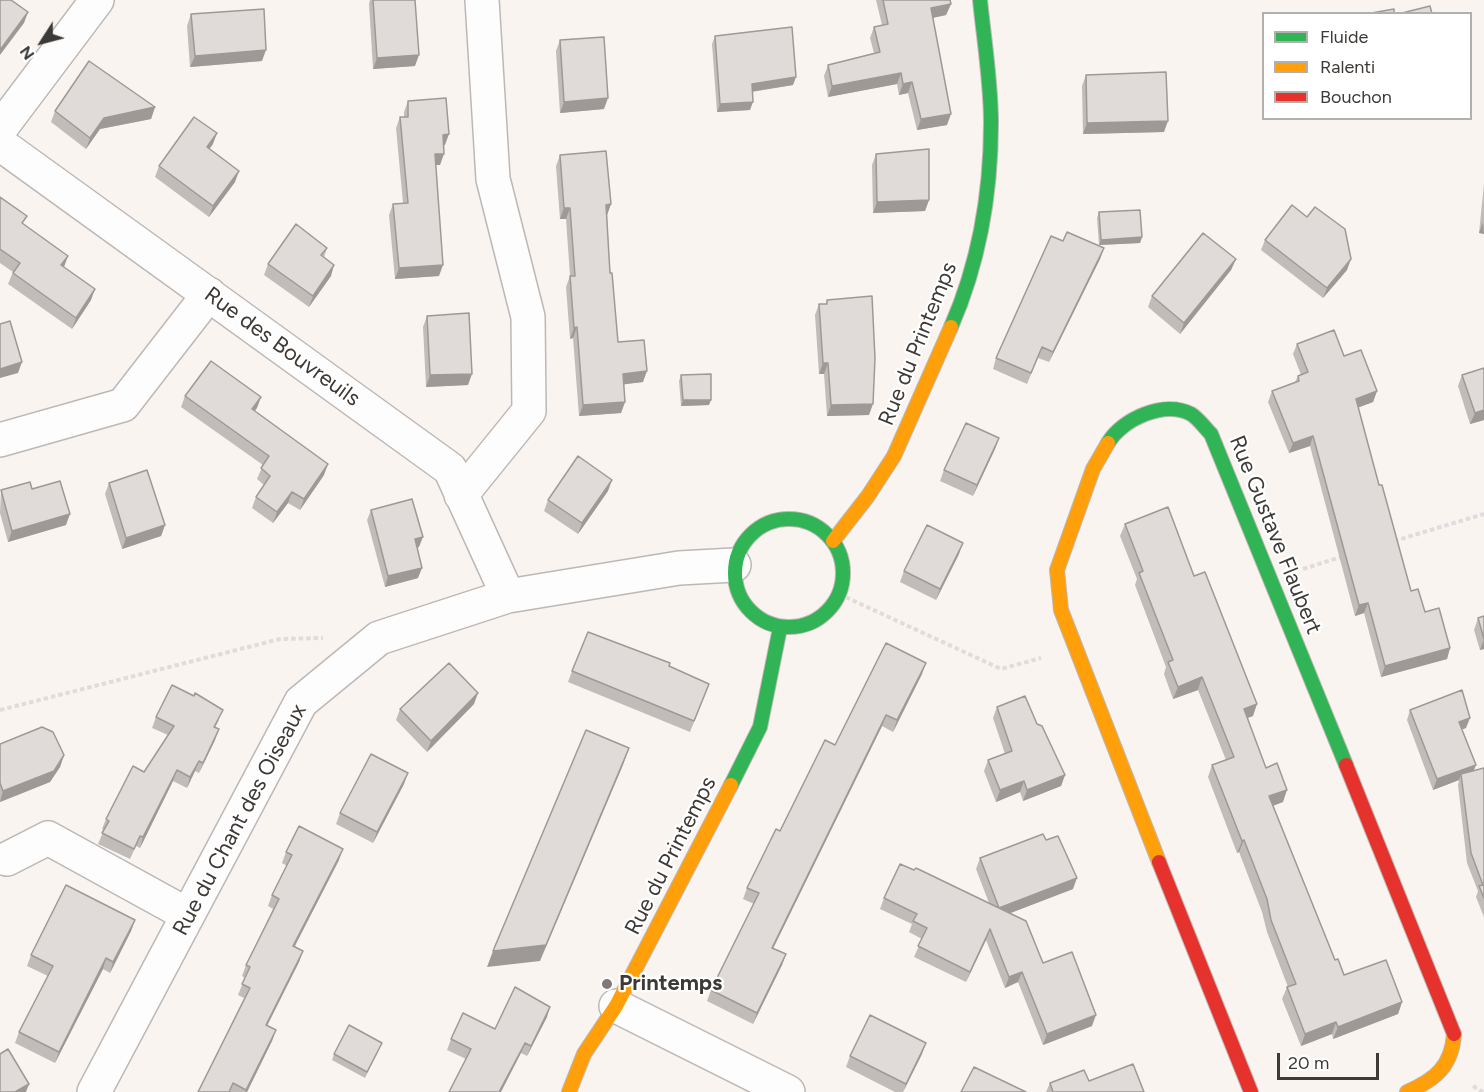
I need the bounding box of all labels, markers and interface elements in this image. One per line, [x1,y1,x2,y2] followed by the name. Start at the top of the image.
[12,12,72,72] north arrow
[1262,12,1472,120] legend
[1320,26,1368,48] text: Fluide
[16,42,38,63] text: N
[1320,56,1375,78] text: Ralenti
[1320,86,1392,108] text: Bouchon
[873,258,963,430] street label: Rue du Printemps
[199,282,365,412] street label: Rue des Bouvreuils
[1223,432,1327,638] street label: Rue Gustave Flaubert
[168,700,312,940] street label: Rue du Chant des Oiseaux
[620,773,722,939] street label: Rue du Printemps
[619,971,722,997] place label: Printemps
[600,977,614,991] marker: Printemps
[1280,1041,1382,1079] scale bar
[1288,1052,1329,1074] text: 20 m

